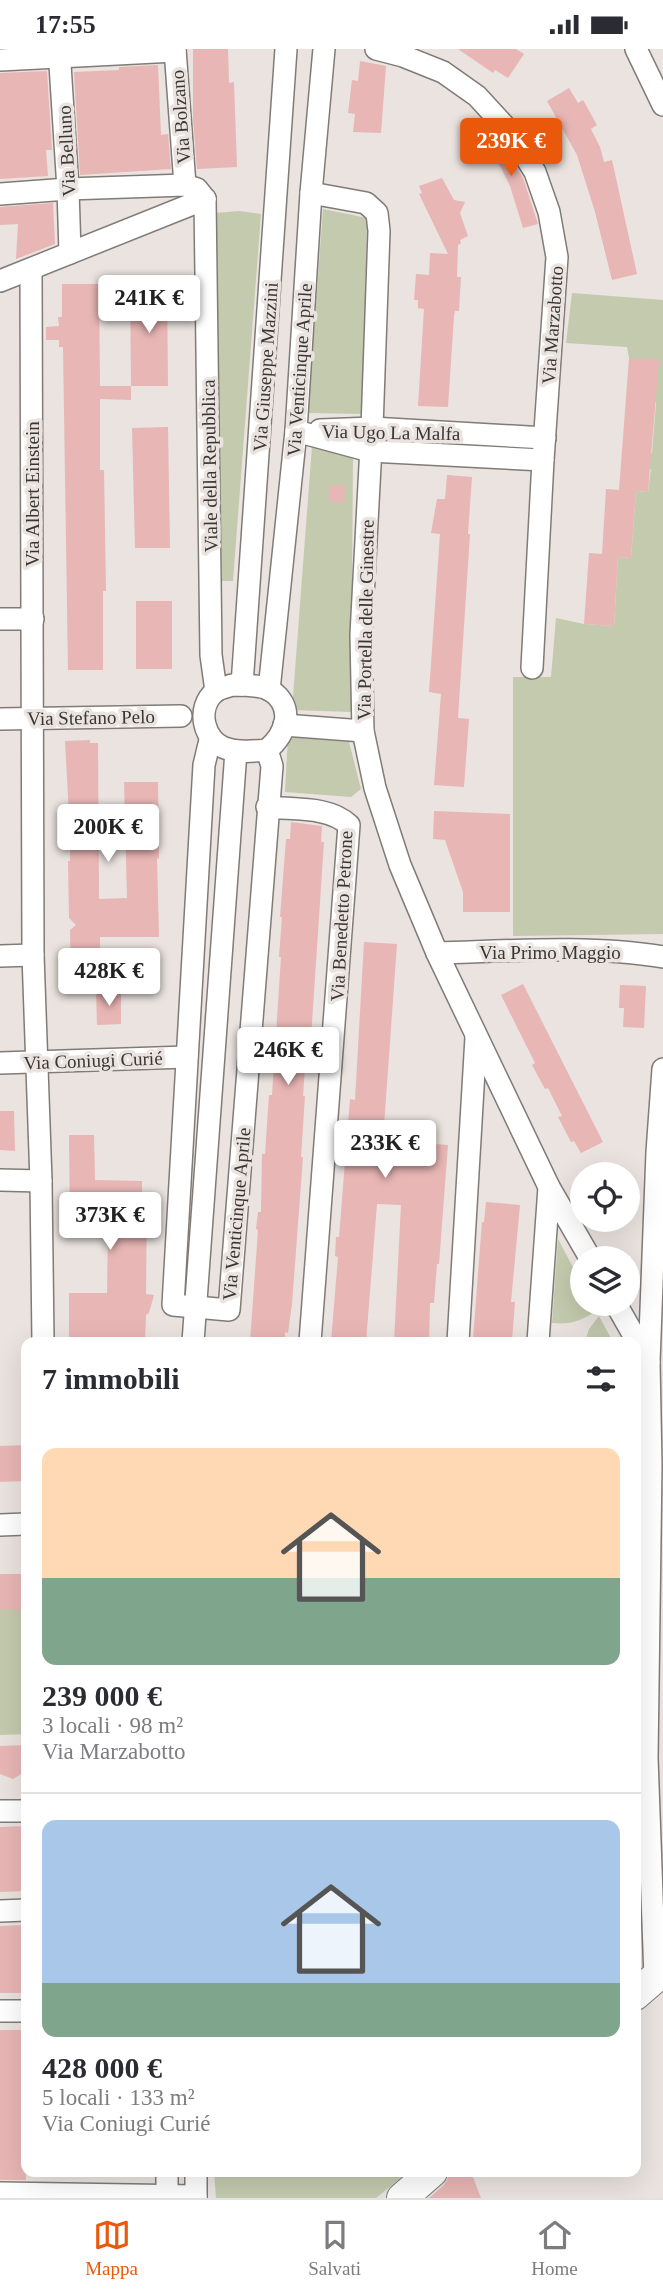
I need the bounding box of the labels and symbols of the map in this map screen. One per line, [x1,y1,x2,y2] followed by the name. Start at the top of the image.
[167,69,194,165] street label: Via Bolzano
[54,105,79,197] street label: Via Belluno
[454,118,568,178] pin: 239K €
[538,265,567,385] street label: Via Marzabotto
[92,275,206,335] pin: 241K €
[249,282,282,452] street label: Via Giuseppe Mazzini
[283,283,316,457] street label: Via Venticinque Aprile
[197,379,222,553] street label: Viale della Repubblica
[22,421,43,567] street label: Via Albert Einstein
[321,421,461,444] street label: Via Ugo La Malfa
[353,519,378,721] street label: Via Portella delle Ginestre
[27,706,155,729] street label: Via Stefano Pelo
[51,805,165,864] pin: 200K €
[327,830,356,1002] street label: Via Benedetto Petrone
[479,942,621,963] street label: Via Primo Maggio
[52,949,166,1008] pin: 428K €
[231,1027,345,1087] pin: 246K €
[23,1048,163,1073] street label: Via Coniugi Curié
[328,1121,442,1180] pin: 233K €
[218,1127,255,1301] street label: Via Venticinque Aprile
[53,1193,167,1252] pin: 373K €

